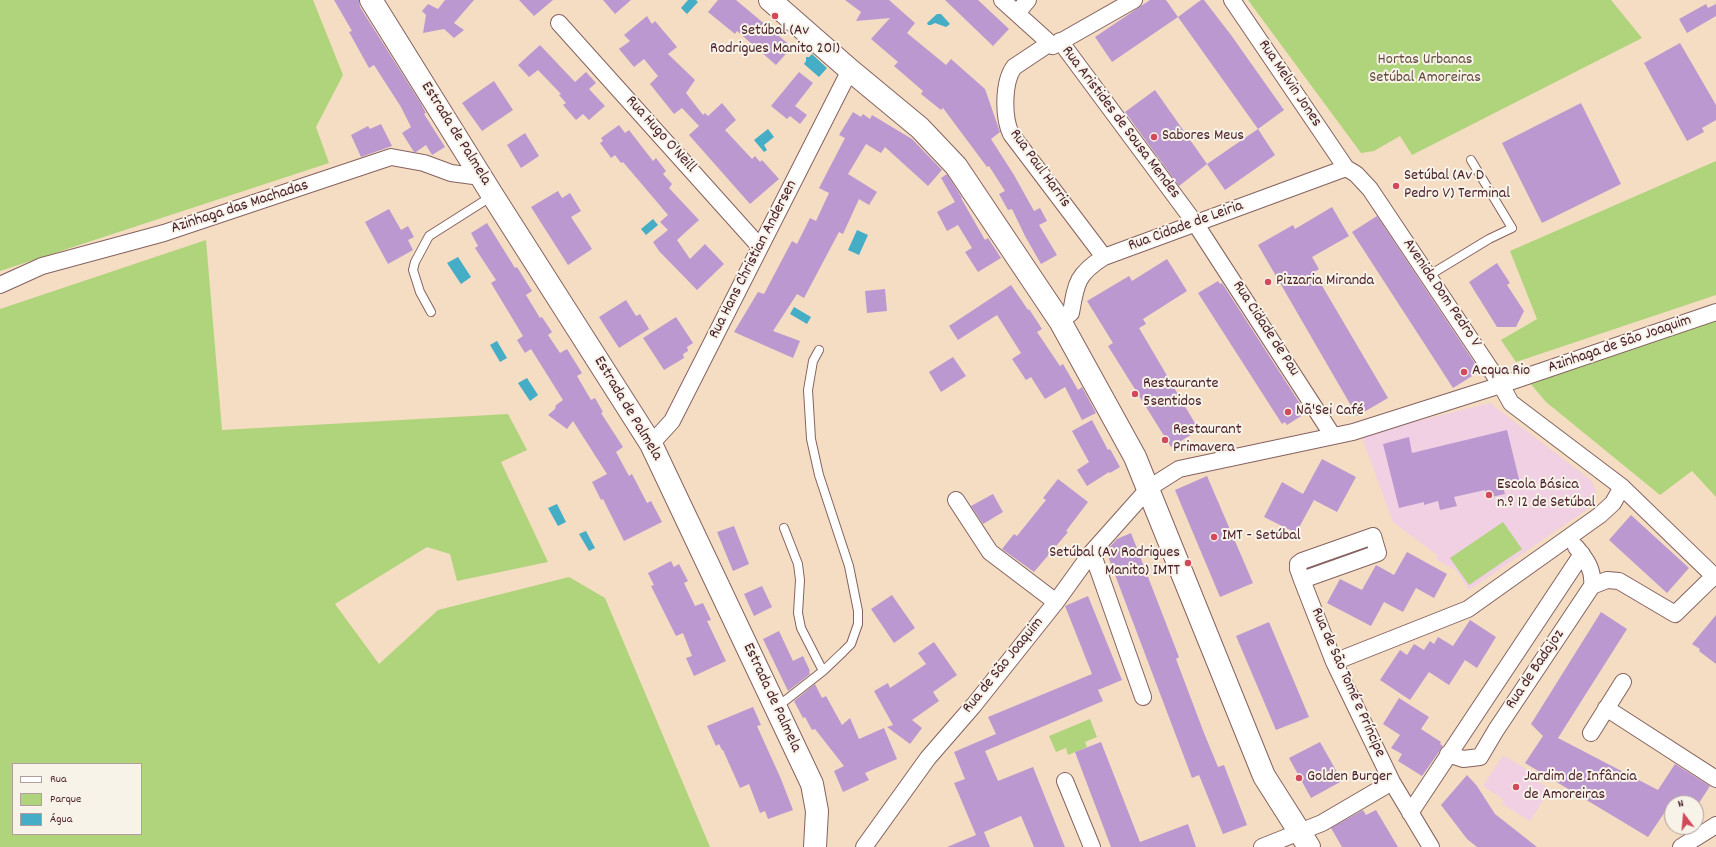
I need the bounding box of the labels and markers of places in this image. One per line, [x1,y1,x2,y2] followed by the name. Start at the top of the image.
[770,11,780,21] marker: Setúbal (Av Rodrigues Manito 201)
[710,22,840,60] place label: Setúbal (Av Rodrigues Manito 201)
[1162,127,1244,147] place label: Sabores Meus
[1149,132,1159,142] marker: Sabores Meus
[1404,167,1510,205] place label: Setúbal (Av D Pedro V) Terminal
[1391,181,1401,191] marker: Setúbal (Av D Pedro V) Terminal
[1276,272,1374,292] place label: Pizzaria Miranda
[1263,277,1273,287] marker: Pizzaria Miranda
[1472,362,1530,382] place label: Acqua Rio
[1459,367,1469,377] marker: Acqua Rio
[1143,375,1219,413] place label: Restaurante 5sentidos
[1130,389,1140,399] marker: Restaurante 5sentidos
[1296,402,1364,422] place label: Nã'Sei Café
[1283,407,1293,417] marker: Nã'Sei Café
[1173,421,1242,459] place label: Restaurant Primavera
[1160,435,1170,445] marker: Restaurant Primavera
[1497,476,1595,514] place label: Escola Básica n.º 12 de Setúbal
[1484,490,1494,500] marker: Escola Básica n.º 12 de Setúbal
[1222,527,1301,547] place label: IMT - Setúbal
[1209,532,1219,542] marker: IMT - Setúbal
[1049,544,1180,582] place label: Setúbal (Av Rodrigues Manito) IMTT
[1183,558,1193,568] marker: Setúbal (Av Rodrigues Manito) IMTT
[1307,768,1392,788] place label: Golden Burger
[1524,768,1637,806] place label: Jardim de Infância de Amoreiras
[1294,773,1304,783] marker: Golden Burger
[1511,782,1521,792] marker: Jardim de Infância de Amoreiras

